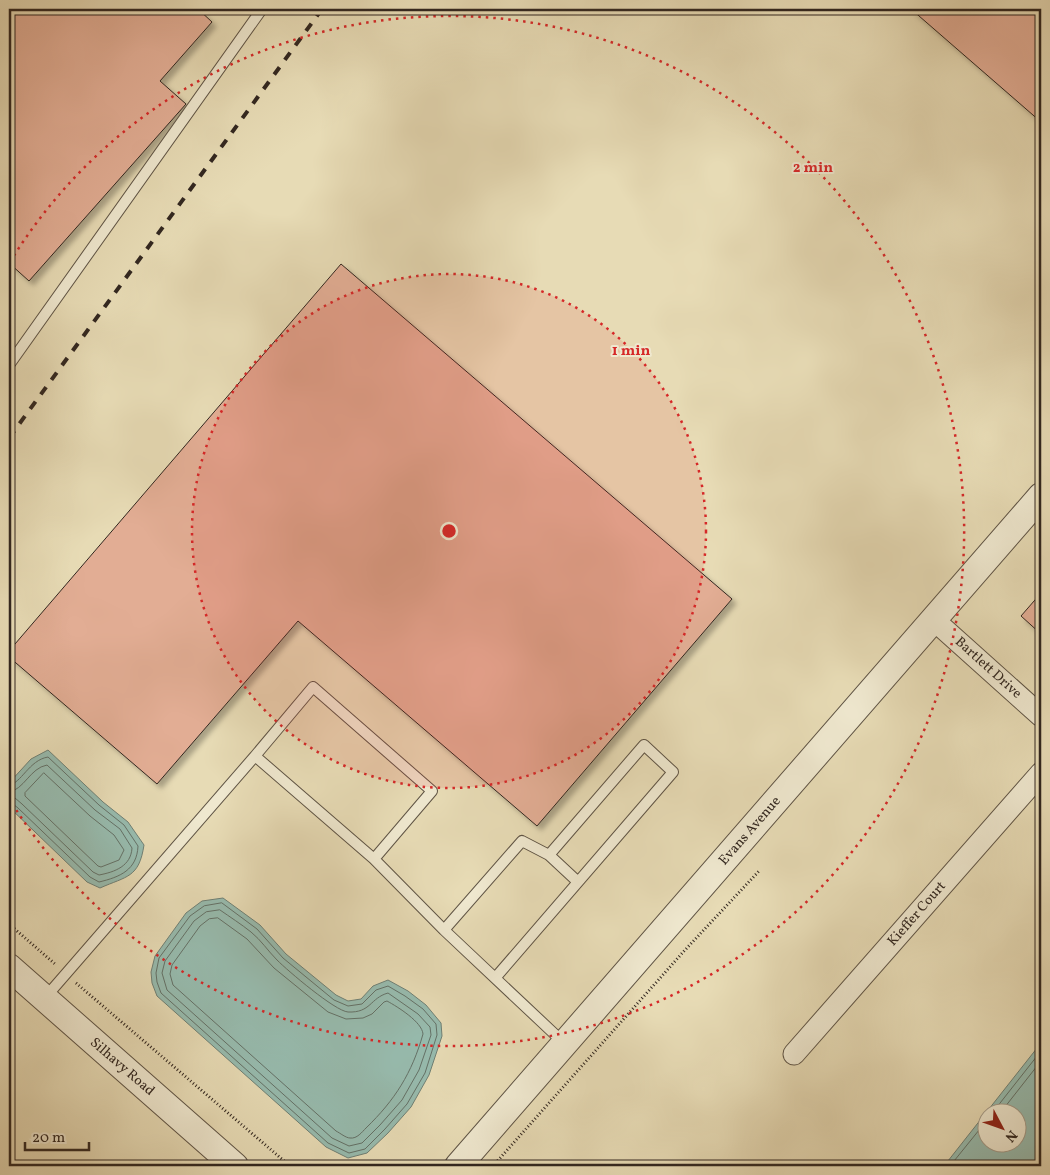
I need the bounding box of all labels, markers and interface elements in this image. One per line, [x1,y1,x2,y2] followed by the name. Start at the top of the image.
[793,158,833,179] text: 2 min
[612,341,650,362] text: 1 min
[440,522,458,540] centre of rings
[950,633,1026,703] street label: Bartlett Drive
[715,792,786,870] street label: Evans Avenue
[884,877,951,951] street label: Kieffer Court
[86,1034,158,1100] street label: Silhavy Road
[978,1102,1028,1152] north arrow
[25,1120,89,1152] scale bar
[1000,1125,1021,1146] text: N
[32,1128,65,1149] text: 20 m

